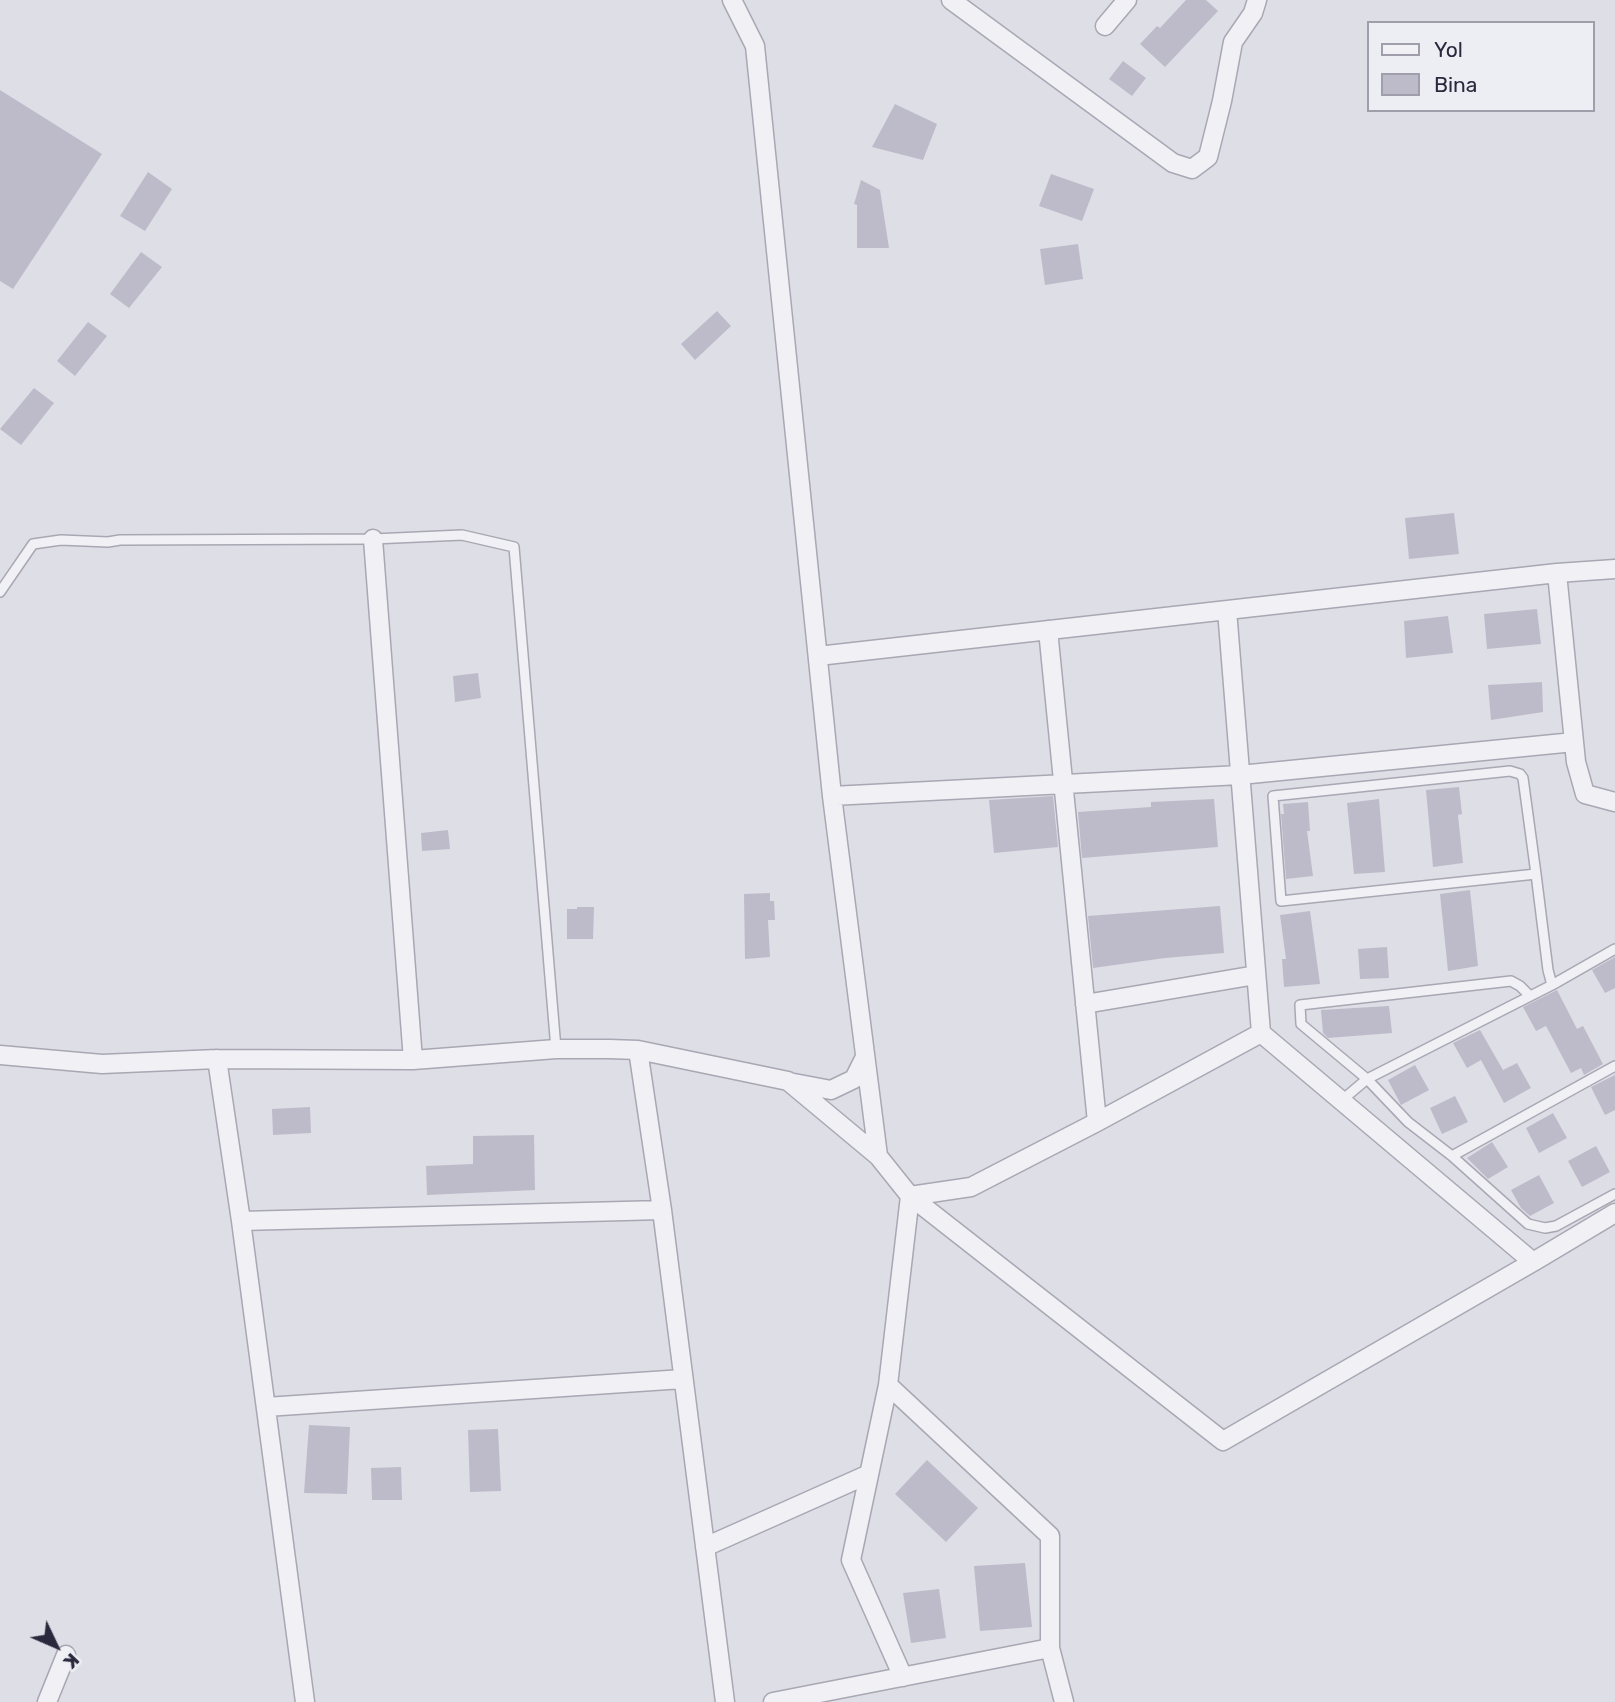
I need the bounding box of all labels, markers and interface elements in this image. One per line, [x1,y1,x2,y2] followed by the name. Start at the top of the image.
[1366,21,1594,112] legend
[1434,37,1463,62] text: Yol
[1434,72,1477,97] text: Bina
[21,1611,91,1681] north arrow
[59,1648,84,1673] text: K

